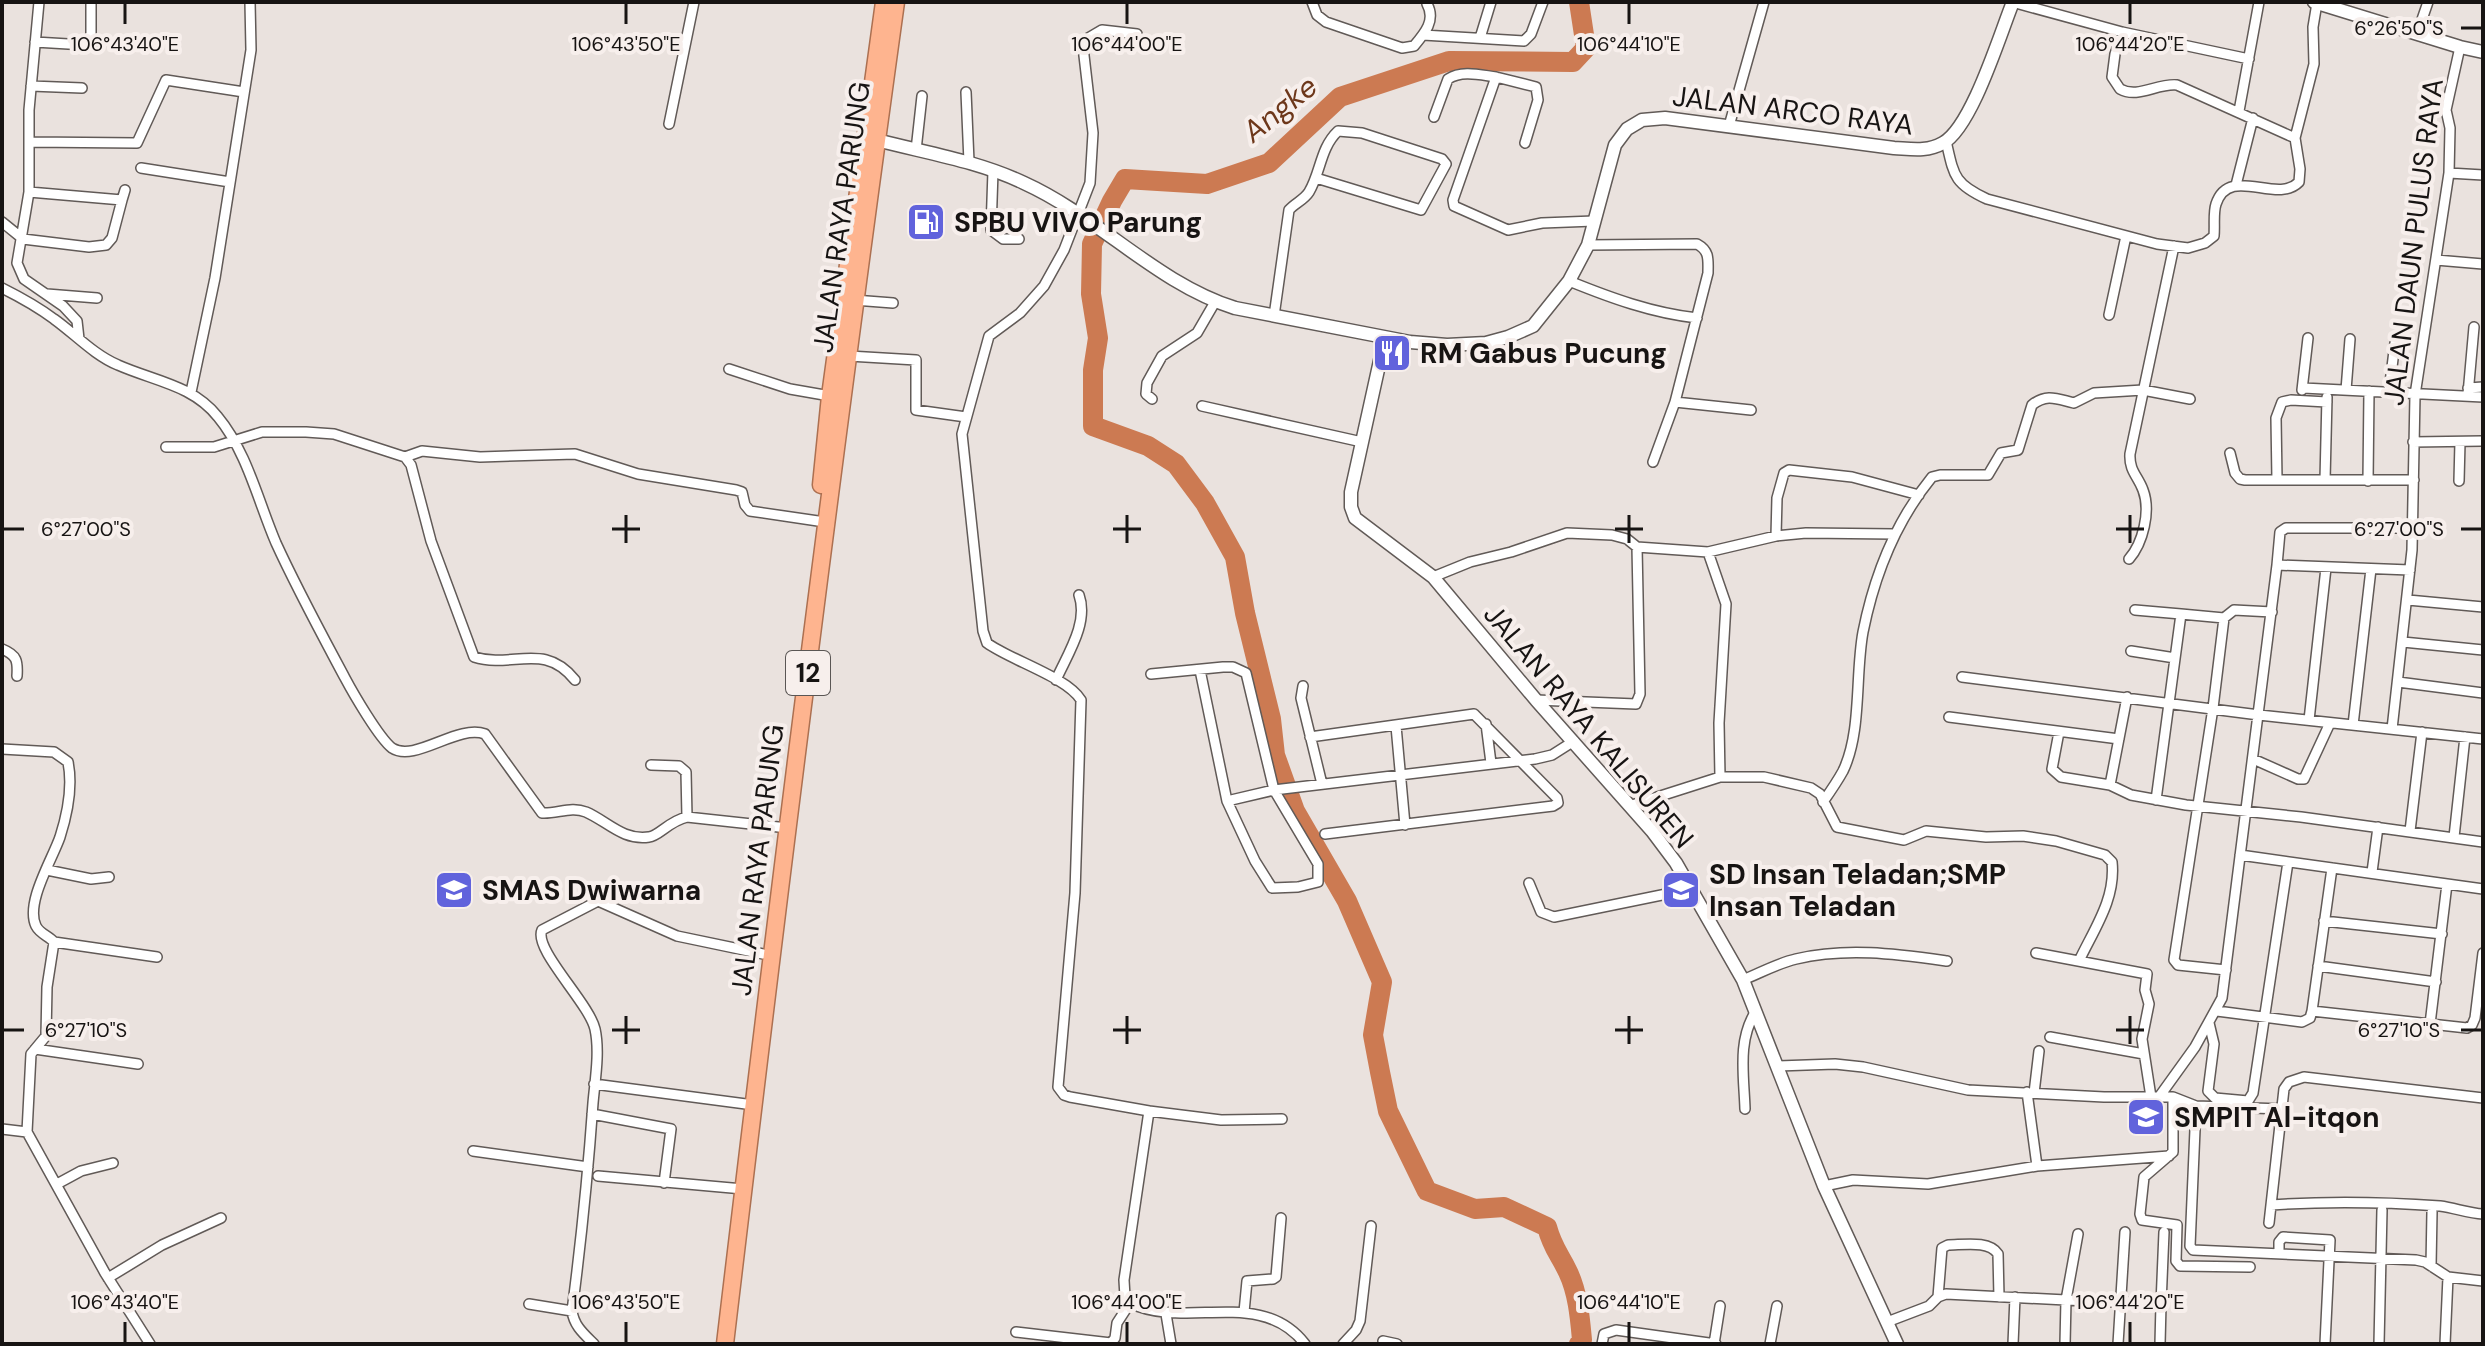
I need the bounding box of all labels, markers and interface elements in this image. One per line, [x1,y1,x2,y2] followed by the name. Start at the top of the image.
[2354,15,2444,41] text: 6°26'50"S
[71,31,179,57] text: 106°43'40"E
[572,31,680,57] text: 106°43'50"E
[1071,31,1183,57] text: 106°44'00"E
[1577,31,1681,57] text: 106°44'10"E
[2076,31,2184,57] text: 106°44'20"E
[1233,67,1325,151] water label: Angke
[2375,76,2452,408] street label: JALAN DAUN PULUS RAYA
[1670,77,1915,144] street label: JALAN ARCO RAYA
[804,79,879,355] street label: JALAN RAYA PARUNG
[905,201,947,243] fuel station icon: SPBU VIVO Parung
[954,204,1202,241] place label: SPBU VIVO Parung
[1371,332,1413,374] restaurant icon: RM Gabus Pucung
[1420,335,1667,372] place label: RM Gabus Pucung
[41,516,131,542] text: 6°27'00"S
[2354,516,2444,542] text: 6°27'00"S
[1475,596,1702,856] street label: JALAN RAYA KALISUREN
[786,651,830,695] road number: 12
[722,722,793,998] street label: JALAN RAYA PARUNG
[1709,856,2006,925] place label: SD Insan Teladan;SMP Insan Teladan
[433,869,475,911] school or university icon: SMAS Dwiwarna
[1660,869,1702,911] school or university icon: SD Insan Teladan;SMP Insan Teladan
[482,872,701,909] place label: SMAS Dwiwarna
[45,1017,127,1043] text: 6°27'10"S
[2358,1017,2440,1043] text: 6°27'10"S
[2125,1096,2167,1138] school or university icon: SMPIT Al-itqon
[2174,1099,2379,1136] place label: SMPIT Al-itqon
[71,1289,179,1315] text: 106°43'40"E
[572,1289,680,1315] text: 106°43'50"E
[1071,1289,1183,1315] text: 106°44'00"E
[1577,1289,1681,1315] text: 106°44'10"E
[2076,1289,2184,1315] text: 106°44'20"E

